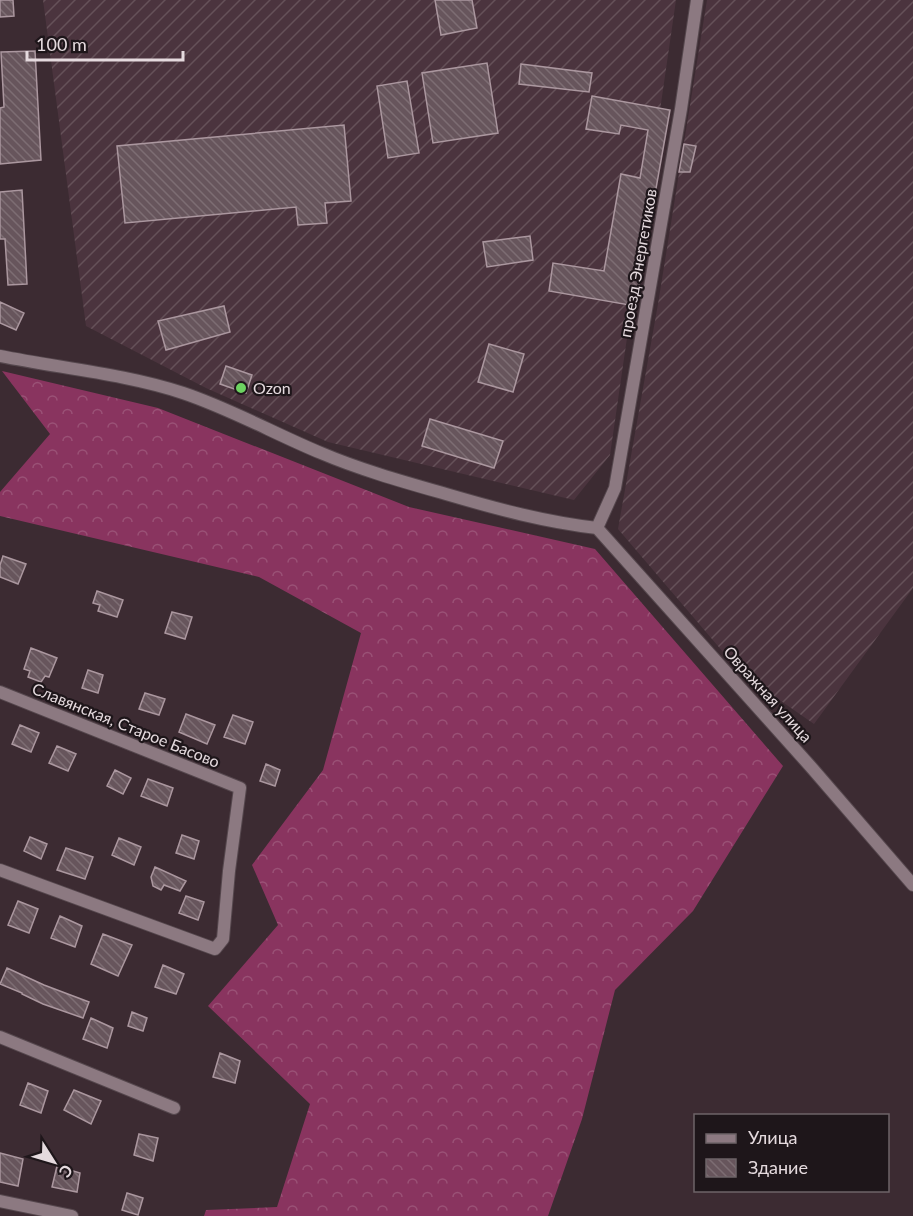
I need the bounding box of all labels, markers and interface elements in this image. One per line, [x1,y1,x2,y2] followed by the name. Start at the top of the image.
[27,24,183,62] scale bar
[36,33,87,55] text: 100 m
[615,187,660,339] street label: проезд Энергетиков
[253,378,291,397] place label: Ozon
[234,381,248,395] marker: Ozon
[720,642,817,746] street label: Овражная улица
[30,678,223,771] street label: Славянская, Старое Басово
[694,1114,889,1192] legend
[748,1126,798,1148] text: Улица
[24,1132,84,1192] north arrow
[748,1156,808,1178] text: Здание
[55,1161,77,1182] text: С

